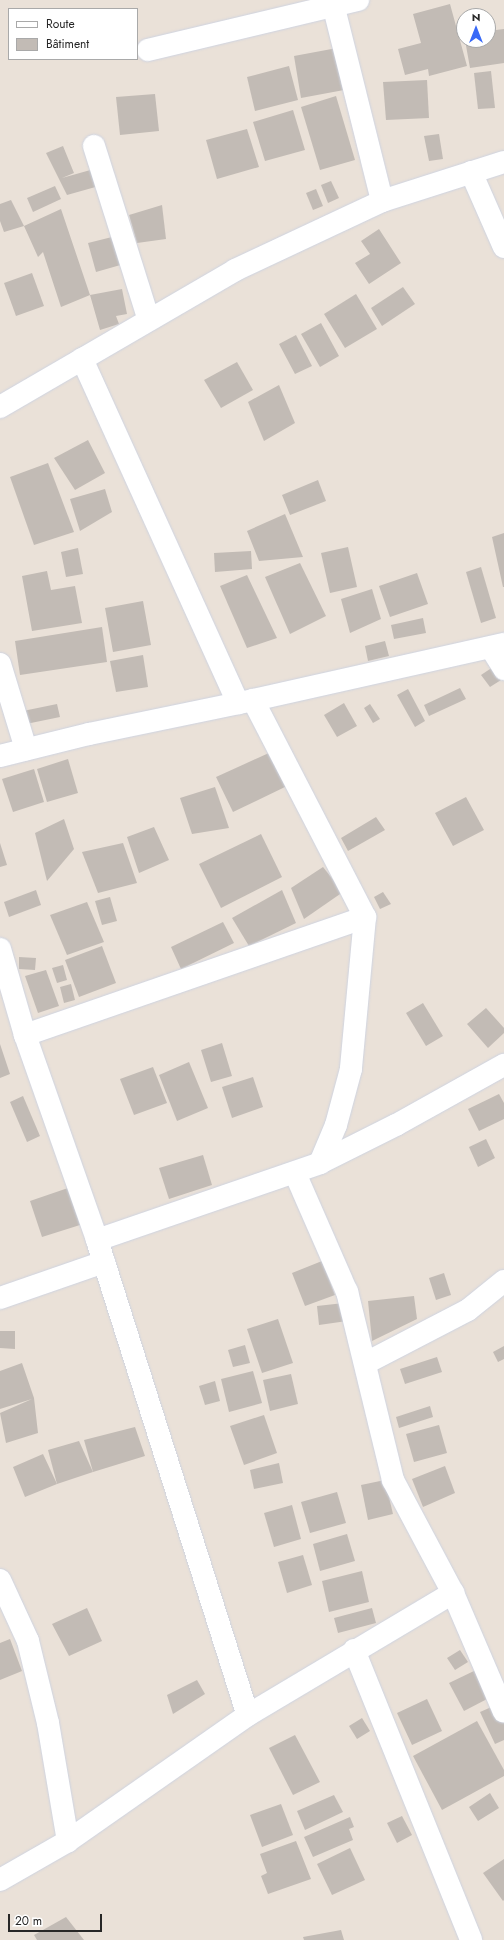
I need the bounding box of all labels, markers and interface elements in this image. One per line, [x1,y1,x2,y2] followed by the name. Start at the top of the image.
[8,8,138,60] legend
[456,8,496,48] north arrow
[472,9,480,25] text: N
[46,15,75,33] text: Route
[46,35,89,53] text: Bâtiment
[10,1906,104,1932] scale bar
[15,1912,42,1930] text: 20 m

